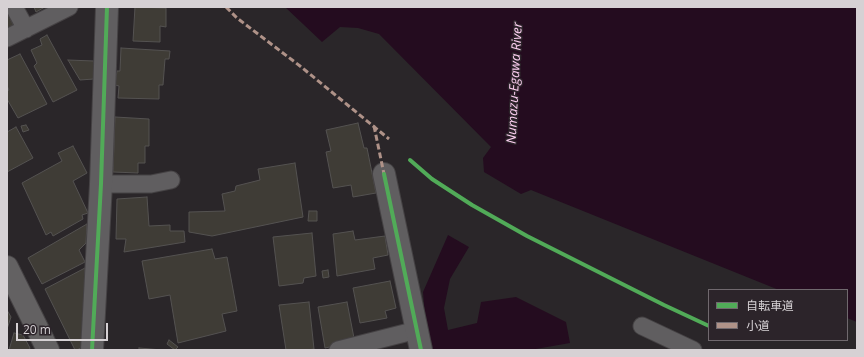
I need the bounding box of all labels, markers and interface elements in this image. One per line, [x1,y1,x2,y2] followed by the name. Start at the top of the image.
[504,22,526,144] water label: Numazu-Egawa River
[708,289,848,341] legend
[746,297,794,314] text: 自転車道
[18,315,110,341] scale bar
[746,317,770,334] text: 小道
[23,321,51,338] text: 20 m

